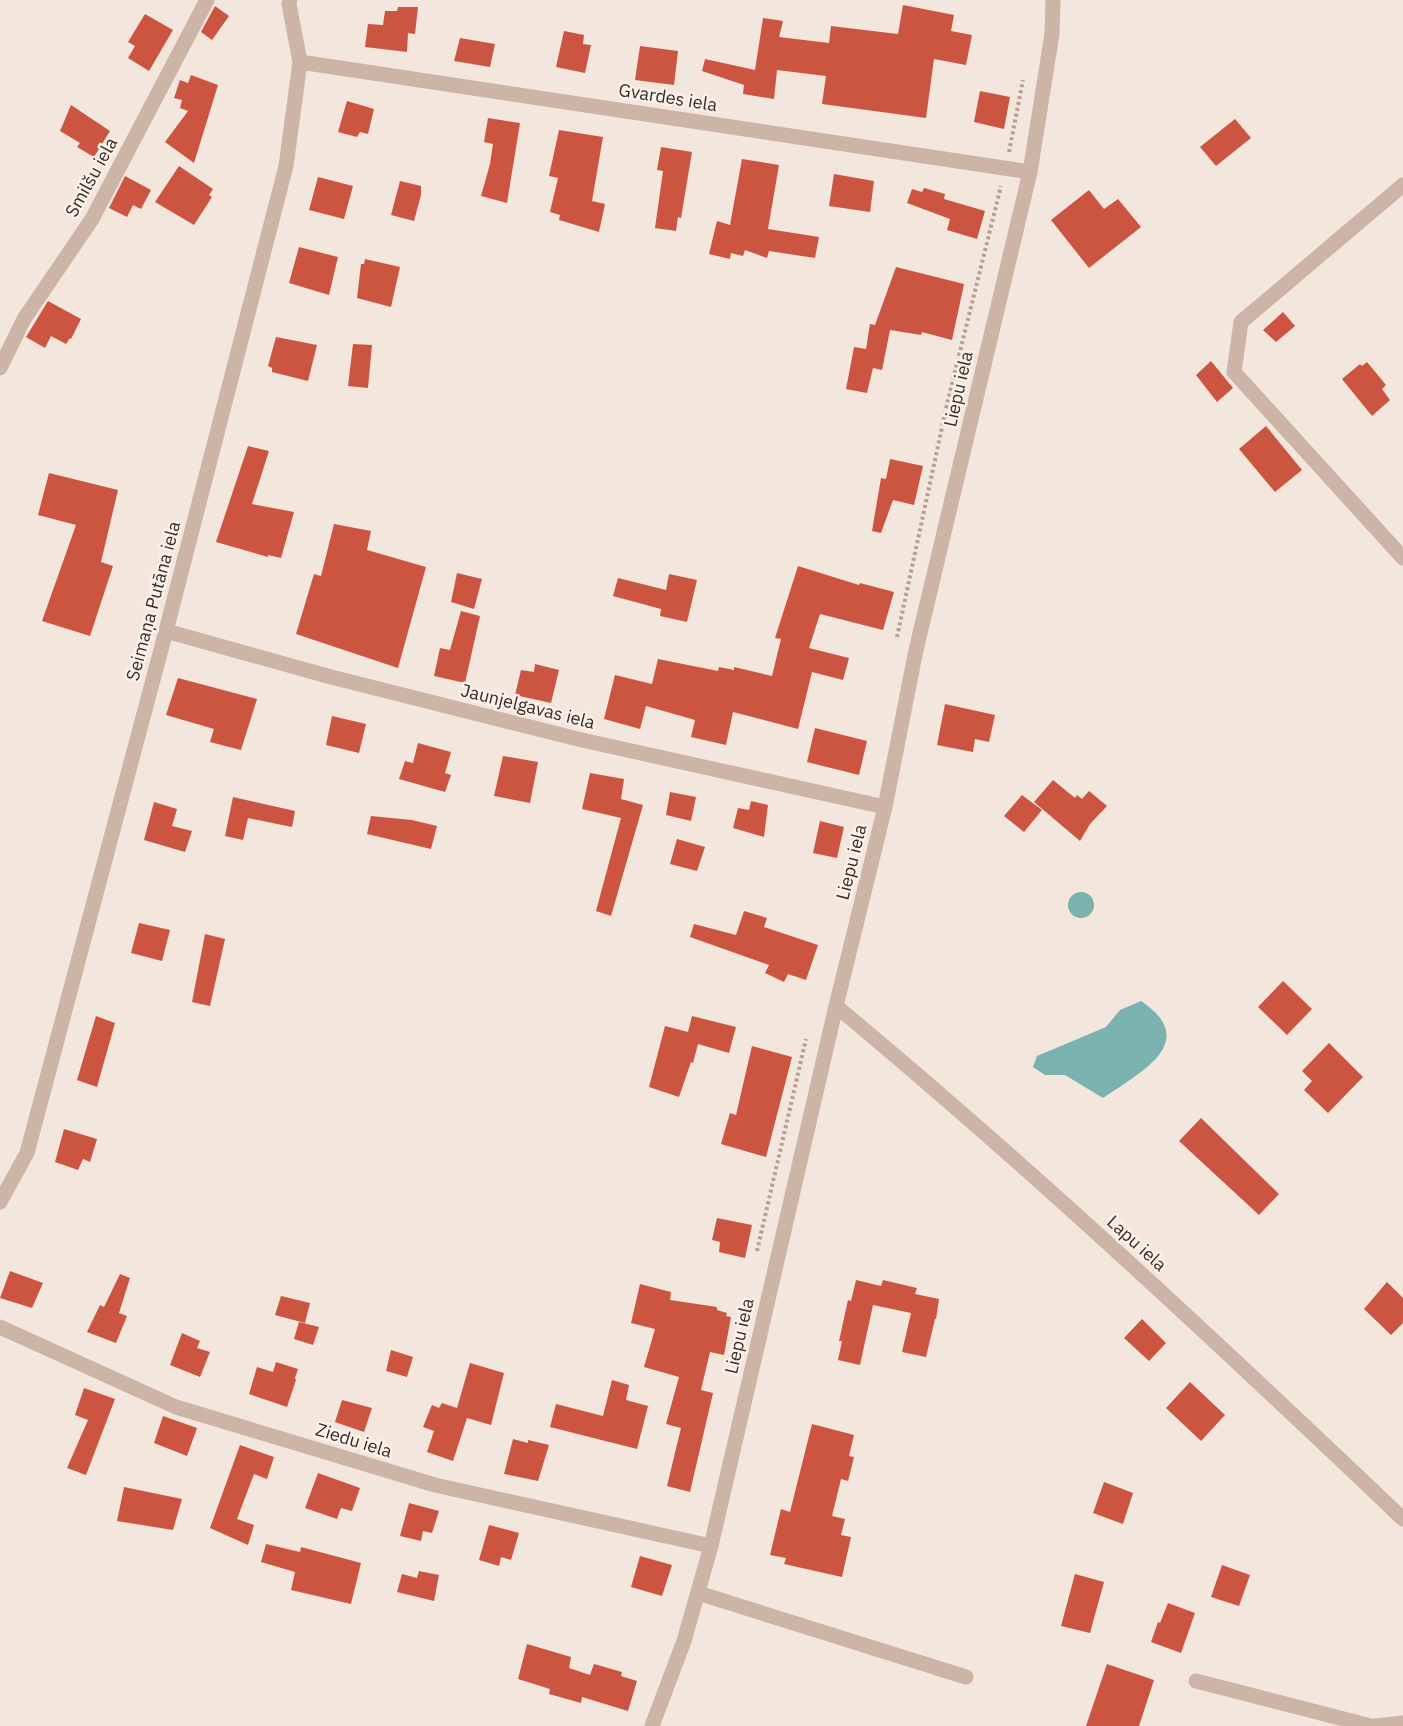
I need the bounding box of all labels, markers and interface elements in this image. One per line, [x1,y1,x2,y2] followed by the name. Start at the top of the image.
[617,78,719,116] street label: Gvardes iela
[60,133,123,221] street label: Smilšu iela
[938,348,978,429] street label: Liepu iela
[121,518,185,683] street label: Seimaņa Putāna iela
[458,678,598,734] street label: Jaunjelgavas iela
[831,821,872,902] street label: Liepu iela
[1102,1210,1172,1276] street label: Lapu iela
[719,1295,759,1376] street label: Liepu iela
[313,1418,395,1463] street label: Ziedu iela

